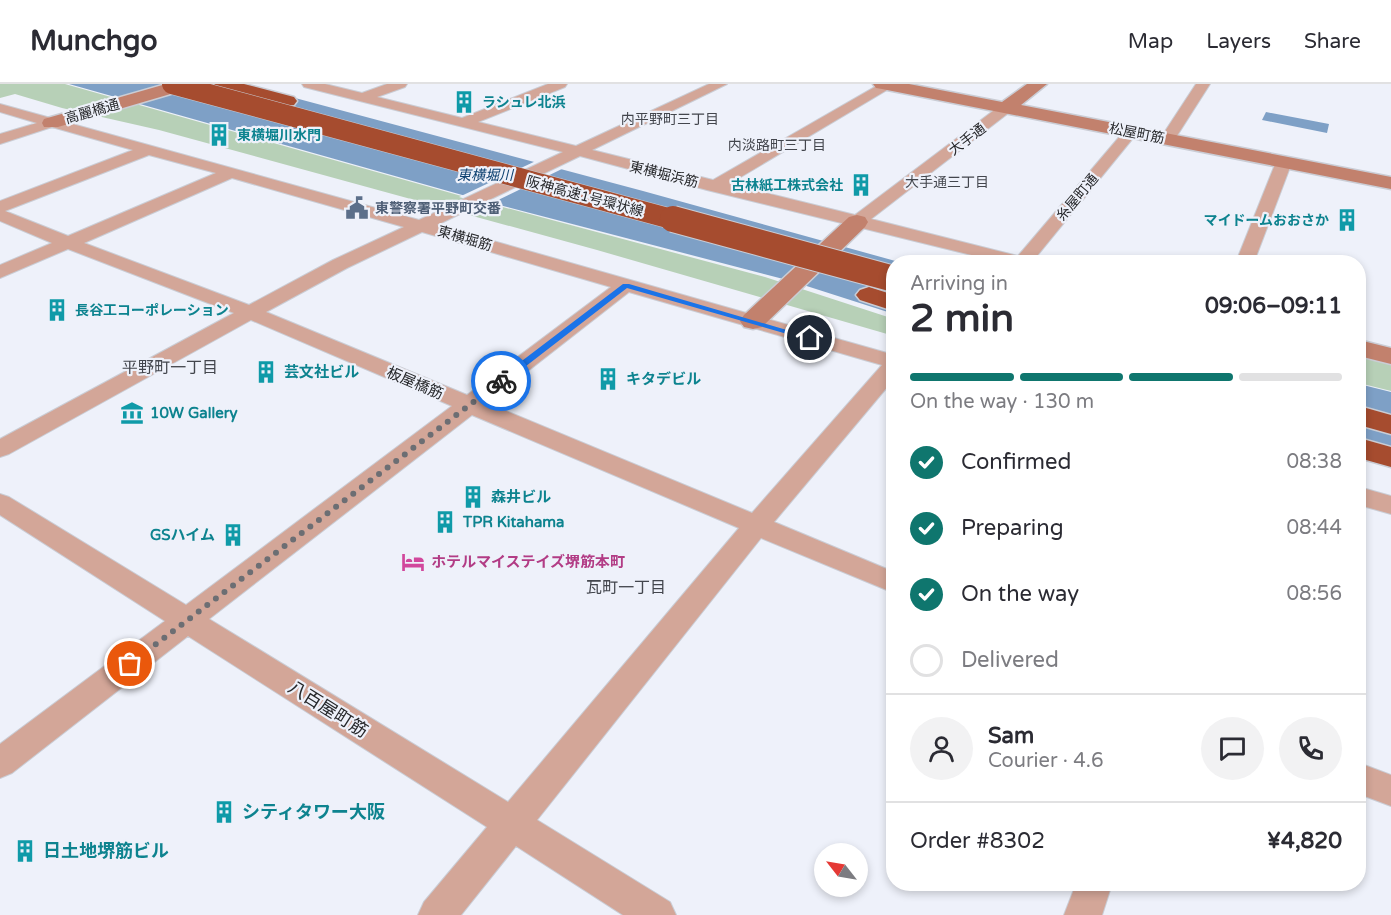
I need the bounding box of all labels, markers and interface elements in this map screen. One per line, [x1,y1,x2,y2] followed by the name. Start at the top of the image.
[30,24,157,58] text: Munchgo
[1128,29,1173,54] text: Map
[1206,29,1271,54] text: Layers
[1304,29,1361,54] text: Share
[451,89,477,115] building icon: ラシュレ北浜
[482,94,565,111] place label: ラシュレ北浜
[63,96,121,127] street label: 高麗橋通
[621,111,719,128] district label: 内平野町三丁目
[945,120,989,159] street label: 大手通
[1108,120,1166,147] street label: 松屋町筋
[206,122,232,148] building icon: 東横堀川水門
[237,127,321,144] place label: 東横堀川水門
[728,137,826,154] district label: 内淡路町三丁目
[628,158,700,191] street label: 東横堀浜筋
[457,167,515,184] water label: 東横堀川
[1053,170,1102,224] street label: 糸屋町通
[848,172,874,198] building icon: 古林紙工株式会社
[524,173,645,220] street label: 阪神高速1号環状線
[905,174,989,191] district label: 大手通三丁目
[731,177,843,194] place label: 古林紙工株式会社
[344,195,370,221] public building icon: 東警察署平野町交番
[375,200,501,217] place label: 東警察署平野町交番
[1334,207,1360,233] building icon: マイドームおおさか
[1203,212,1329,229] place label: マイドームおおさか
[436,223,494,254] street label: 東横堀筋
[910,272,1008,296] text: Arriving in
[1205,293,1342,319] text: 09:06–09:11
[910,295,1014,342] text: 2 min
[44,297,70,323] building icon: 長谷工コーポレーション
[75,302,229,319] place label: 長谷工コーポレーション
[784,312,835,363] pin
[793,321,826,354] icon: home
[471,351,531,411] courier
[122,358,218,378] district label: 平野町一丁目
[253,359,279,385] building icon: 芸文社ビル
[284,363,359,381] place label: 芸文社ビル
[384,363,446,403] street label: 板屋橋筋
[485,365,518,398] icon: bike
[595,366,621,392] building icon: キタデビル
[626,370,701,388] place label: キタデビル
[910,390,1094,414] text: On the way · 130 m
[119,400,145,426] museum icon: 10W Gallery
[150,404,237,423] place label: 10W Gallery
[910,446,943,479] icon: check
[961,449,1071,475] text: Confirmed
[1287,450,1342,474] text: 08:38
[460,484,486,510] building icon: 森井ビル
[491,488,551,506] place label: 森井ビル
[432,509,458,535] building icon: TPR Kitahama
[910,512,943,545] icon: check
[462,513,565,531] place label: TPR Kitahama
[961,515,1064,541] text: Preparing
[1287,516,1342,540] text: 08:44
[220,522,246,548] building icon: GSハイム
[150,526,215,544] place label: GSハイム
[400,549,426,575] hotel icon: ホテルマイステイズ堺筋本町
[431,553,625,571] place label: ホテルマイステイズ堺筋本町
[586,578,666,598] district label: 瓦町一丁目
[910,578,943,611] icon: check
[961,581,1079,607] text: On the way
[1287,582,1342,606] text: 08:56
[104,638,155,689] pin
[113,647,146,680] icon: bag
[961,647,1059,673] text: Delivered
[284,676,372,742] street label: 八百屋町筋
[910,717,973,780] button: person
[1201,717,1264,780] button: chat
[1279,717,1342,780] button: phone
[988,723,1034,749] text: Sam
[988,749,1103,773] text: Courier · 4.6
[211,799,237,825] building icon: シティタワー大阪
[242,801,385,823] place label: シティタワー大阪
[910,828,1045,854] text: Order #8302
[1267,828,1342,854] text: ¥4,820
[12,838,38,864] building icon: 日土地堺筋ビル
[43,840,169,862] place label: 日土地堺筋ビル
[814,843,868,897] north arrow
[814,843,868,897] map controls

